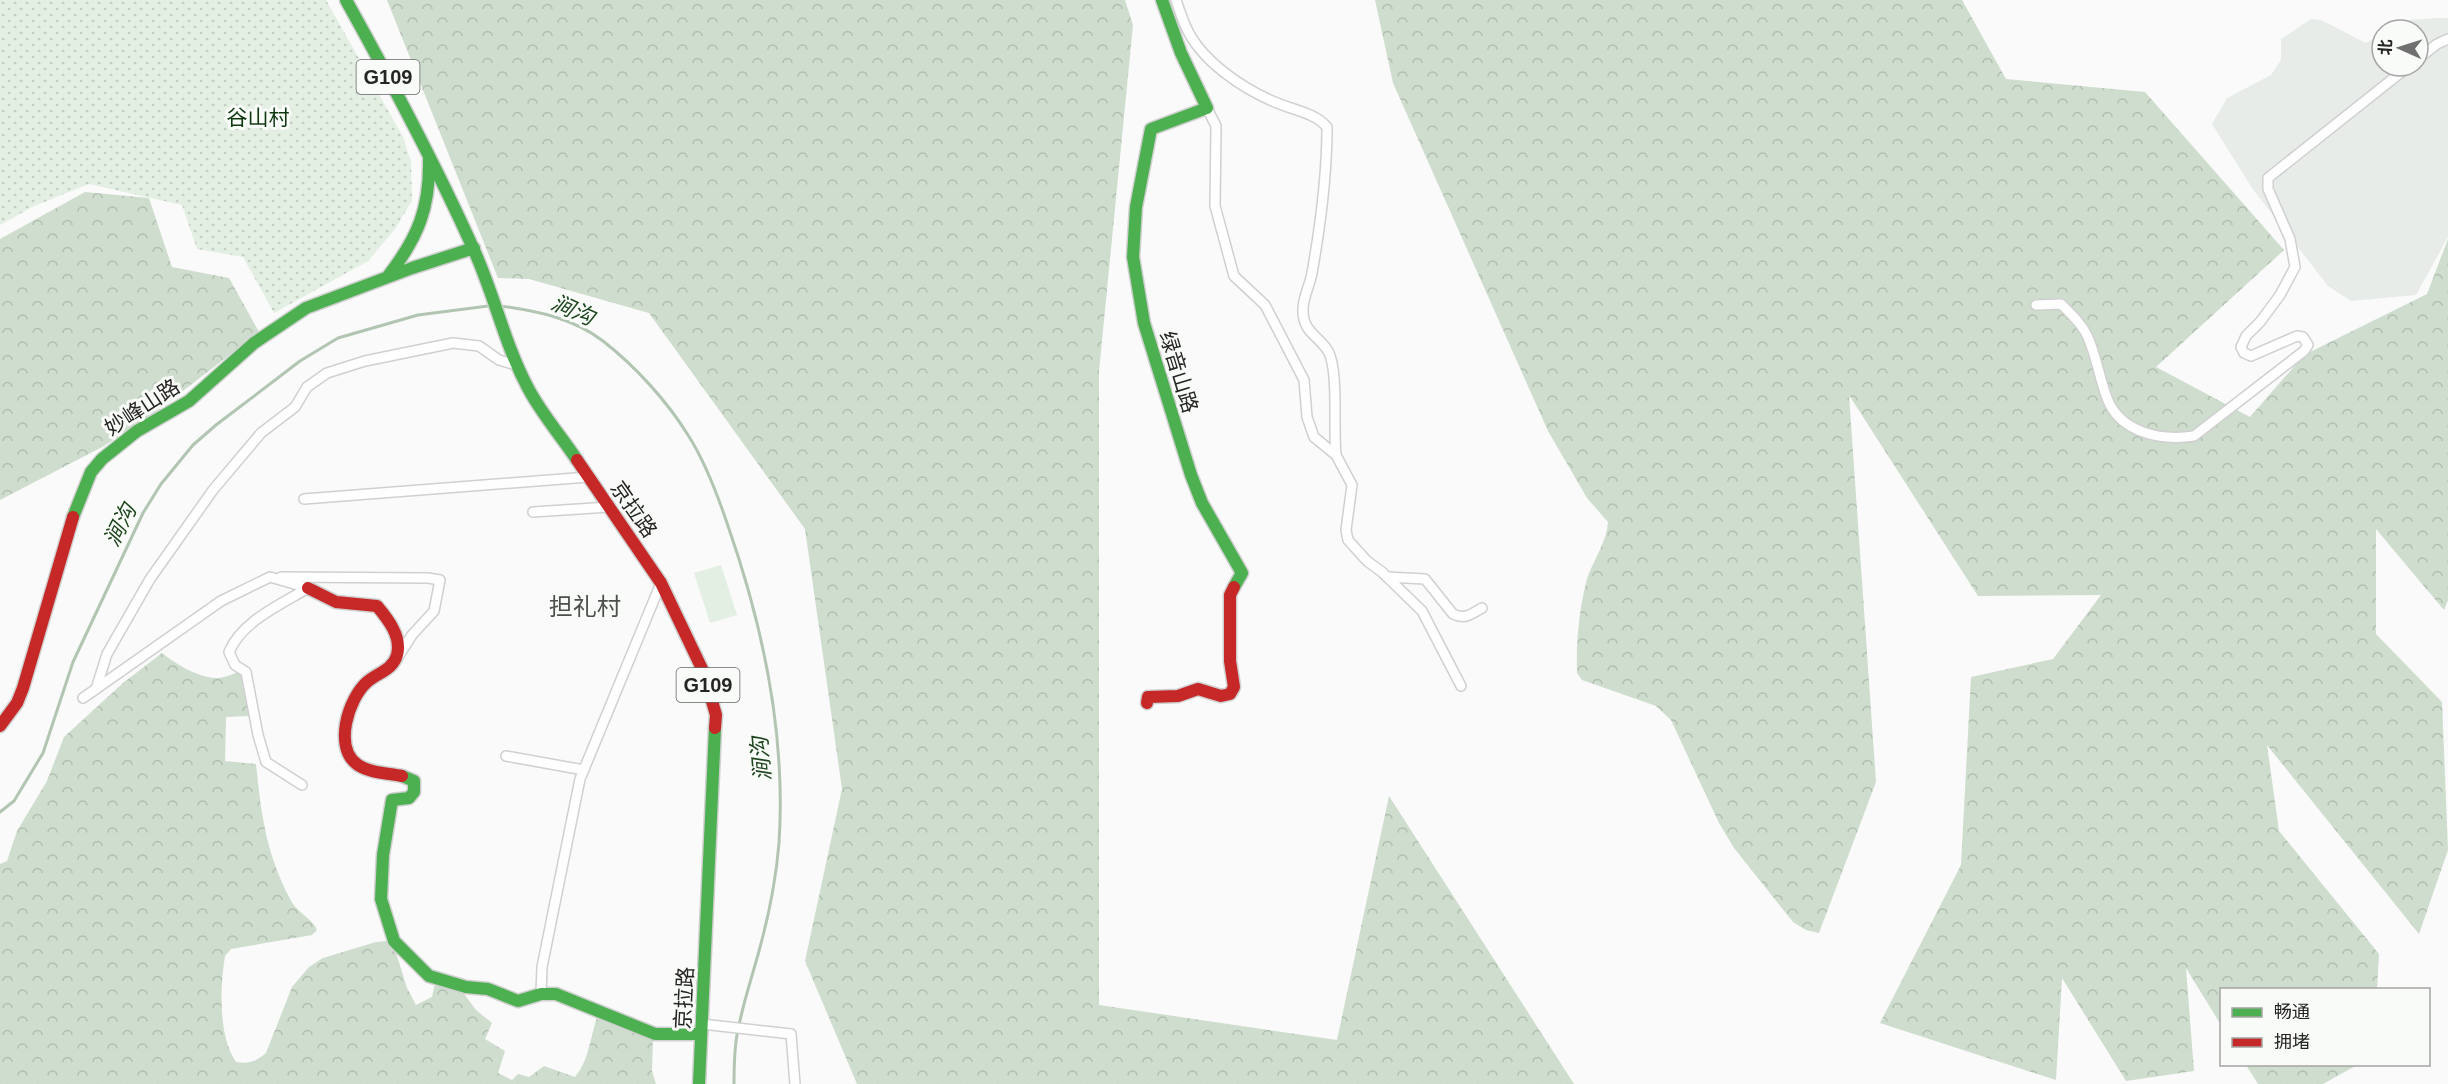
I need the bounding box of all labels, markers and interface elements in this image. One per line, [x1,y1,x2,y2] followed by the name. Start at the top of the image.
[2370,18,2430,78] north arrow
[2377,39,2394,56] text: 北
[356,60,420,94] road number: G109
[227,106,290,129] park label: 谷山村
[548,290,600,331] water label: 涧沟
[1156,328,1202,416] street label: 绿音山路
[101,374,183,440] street label: 妙峰山路
[607,477,661,541] street label: 京拉路
[99,498,142,550] water label: 涧沟
[549,593,621,620] district label: 担礼村
[676,668,740,702] road number: G109
[746,734,775,782] water label: 涧沟
[671,966,697,1030] street label: 京拉路
[2220,988,2430,1066] legend
[2274,1002,2310,1022] text: 畅通
[2274,1032,2310,1052] text: 拥堵

